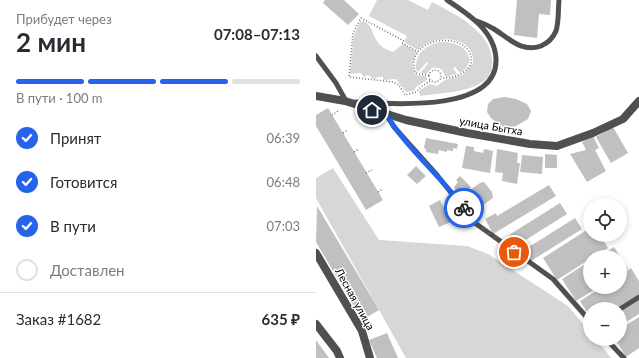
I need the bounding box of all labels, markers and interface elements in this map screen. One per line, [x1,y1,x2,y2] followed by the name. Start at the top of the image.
[16,11,112,27] text: Прибудет через
[214,25,300,43] text: 07:08–07:13
[16,26,86,58] text: 2 мин
[16,90,102,106] text: В пути · 100 m
[355,93,389,127] pin
[361,99,383,121] icon: home
[458,114,524,137] street label: улица Бытха
[16,127,38,149] icon: check
[50,129,101,147] text: Принят
[267,130,300,146] text: 06:39
[16,171,38,193] icon: check
[50,173,117,191] text: Готовится
[267,174,300,190] text: 06:48
[444,188,484,228] courier
[453,197,475,219] icon: bike
[583,198,627,346] map controls
[583,198,627,242] button: locate
[16,215,38,237] icon: check
[50,217,96,235] text: В пути
[267,218,300,234] text: 07:03
[497,235,531,269] pin
[503,241,525,263] icon: bag
[583,250,627,294] button: +
[50,261,125,279] text: Доставлен
[333,265,378,332] street label: Лесная улица
[583,302,627,346] button: −
[16,310,101,328] text: Заказ #1682
[262,310,300,328] text: 635 ₽

